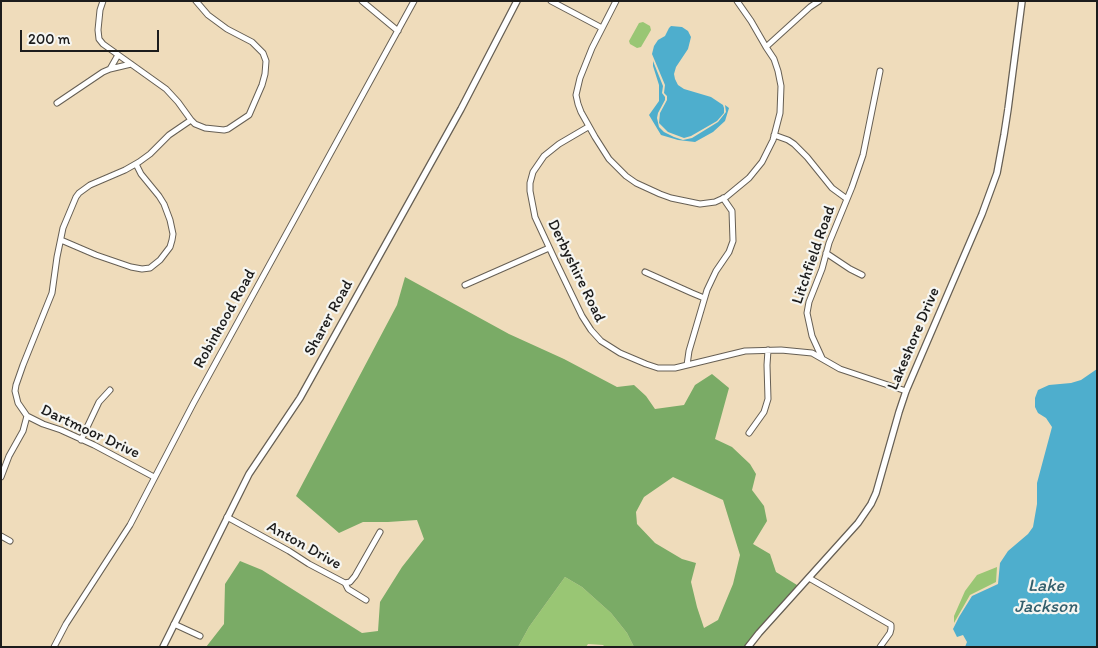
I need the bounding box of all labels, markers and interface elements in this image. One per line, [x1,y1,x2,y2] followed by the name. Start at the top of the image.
[22,20,161,52] scale bar
[28,30,70,48] text: 200 m
[788,203,840,307] street label: Litchfield Road
[543,216,609,326] street label: Derbyshire Road
[190,266,260,372] street label: Robinhood Road
[300,277,358,359] street label: Sharer Road
[884,285,944,393] street label: Lakeshore Drive
[37,401,143,463] street label: Dartmoor Drive
[263,518,345,574] street label: Anton Drive
[1015,575,1077,618] water label: Lake Jackson

